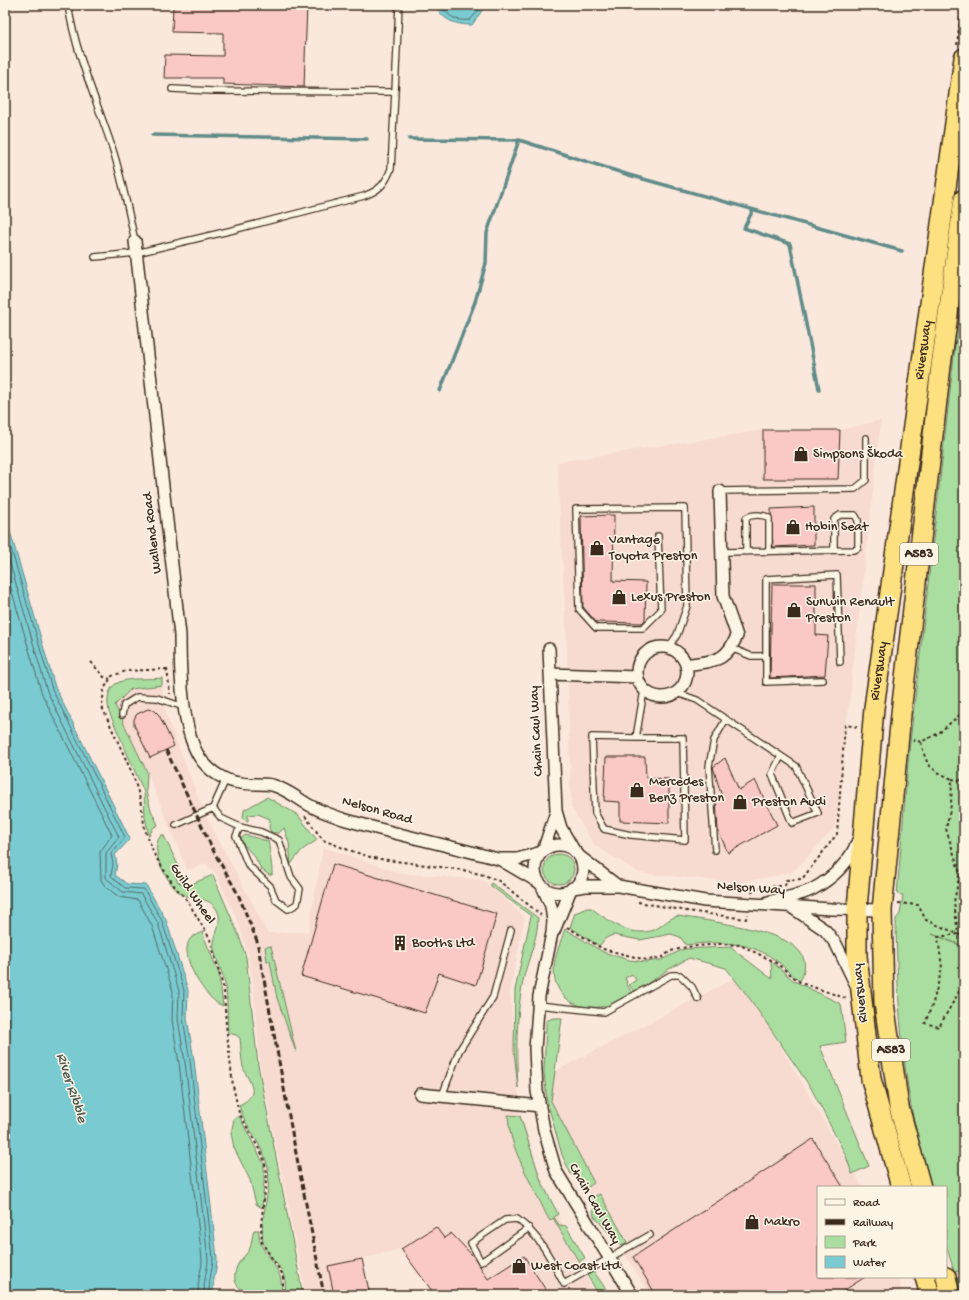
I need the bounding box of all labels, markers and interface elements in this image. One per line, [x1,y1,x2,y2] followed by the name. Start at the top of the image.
[911,319,936,381] street label: Riversway
[792,445,810,463] shop icon: Simpsons Škoda
[813,446,904,463] place label: Simpsons Škoda
[139,490,166,575] street label: Wallend Road
[784,518,802,536] shop icon: Hobin Seat
[805,519,869,536] place label: Hobin Seat
[608,532,698,565] place label: Vantage Toyota Preston
[588,539,606,557] shop icon: Vantage Toyota Preston
[900,543,938,565] road number: A583
[610,588,628,606] shop icon: Lexus Preston
[631,589,711,606] place label: Lexus Preston
[805,594,895,627] place label: Sunwin Renault Preston
[785,601,803,619] shop icon: Sunwin Renault Preston
[867,640,892,702] street label: Riversway
[526,685,548,777] street label: Chain Caul Way
[648,774,725,807] place label: Mercedes Benz Preston
[628,781,646,799] shop icon: Mercedes Benz Preston
[340,793,416,830] street label: Nelson Road
[731,793,749,811] shop icon: Preston Audi
[751,794,826,811] place label: Preston Audi
[165,860,219,928] street label: Guild Wheel
[716,878,786,900] street label: Nelson Way
[391,934,409,952] building icon: Booths Ltd
[411,935,476,952] place label: Booths Ltd
[849,962,873,1023] street label: Riversway
[872,1039,910,1061] road number: A583
[51,1051,91,1126] water label: River Ribble
[564,1160,624,1248] street label: Chain Caul Way
[817,1186,947,1278] legend
[853,1197,880,1211] text: Road
[743,1213,761,1231] shop icon: Makro
[764,1214,800,1231] place label: Makro
[853,1217,893,1231] text: Railway
[852,1237,878,1251] text: Park
[510,1257,528,1275] shop icon: West Coast Ltd
[853,1257,887,1271] text: Water
[531,1258,622,1275] place label: West Coast Ltd

